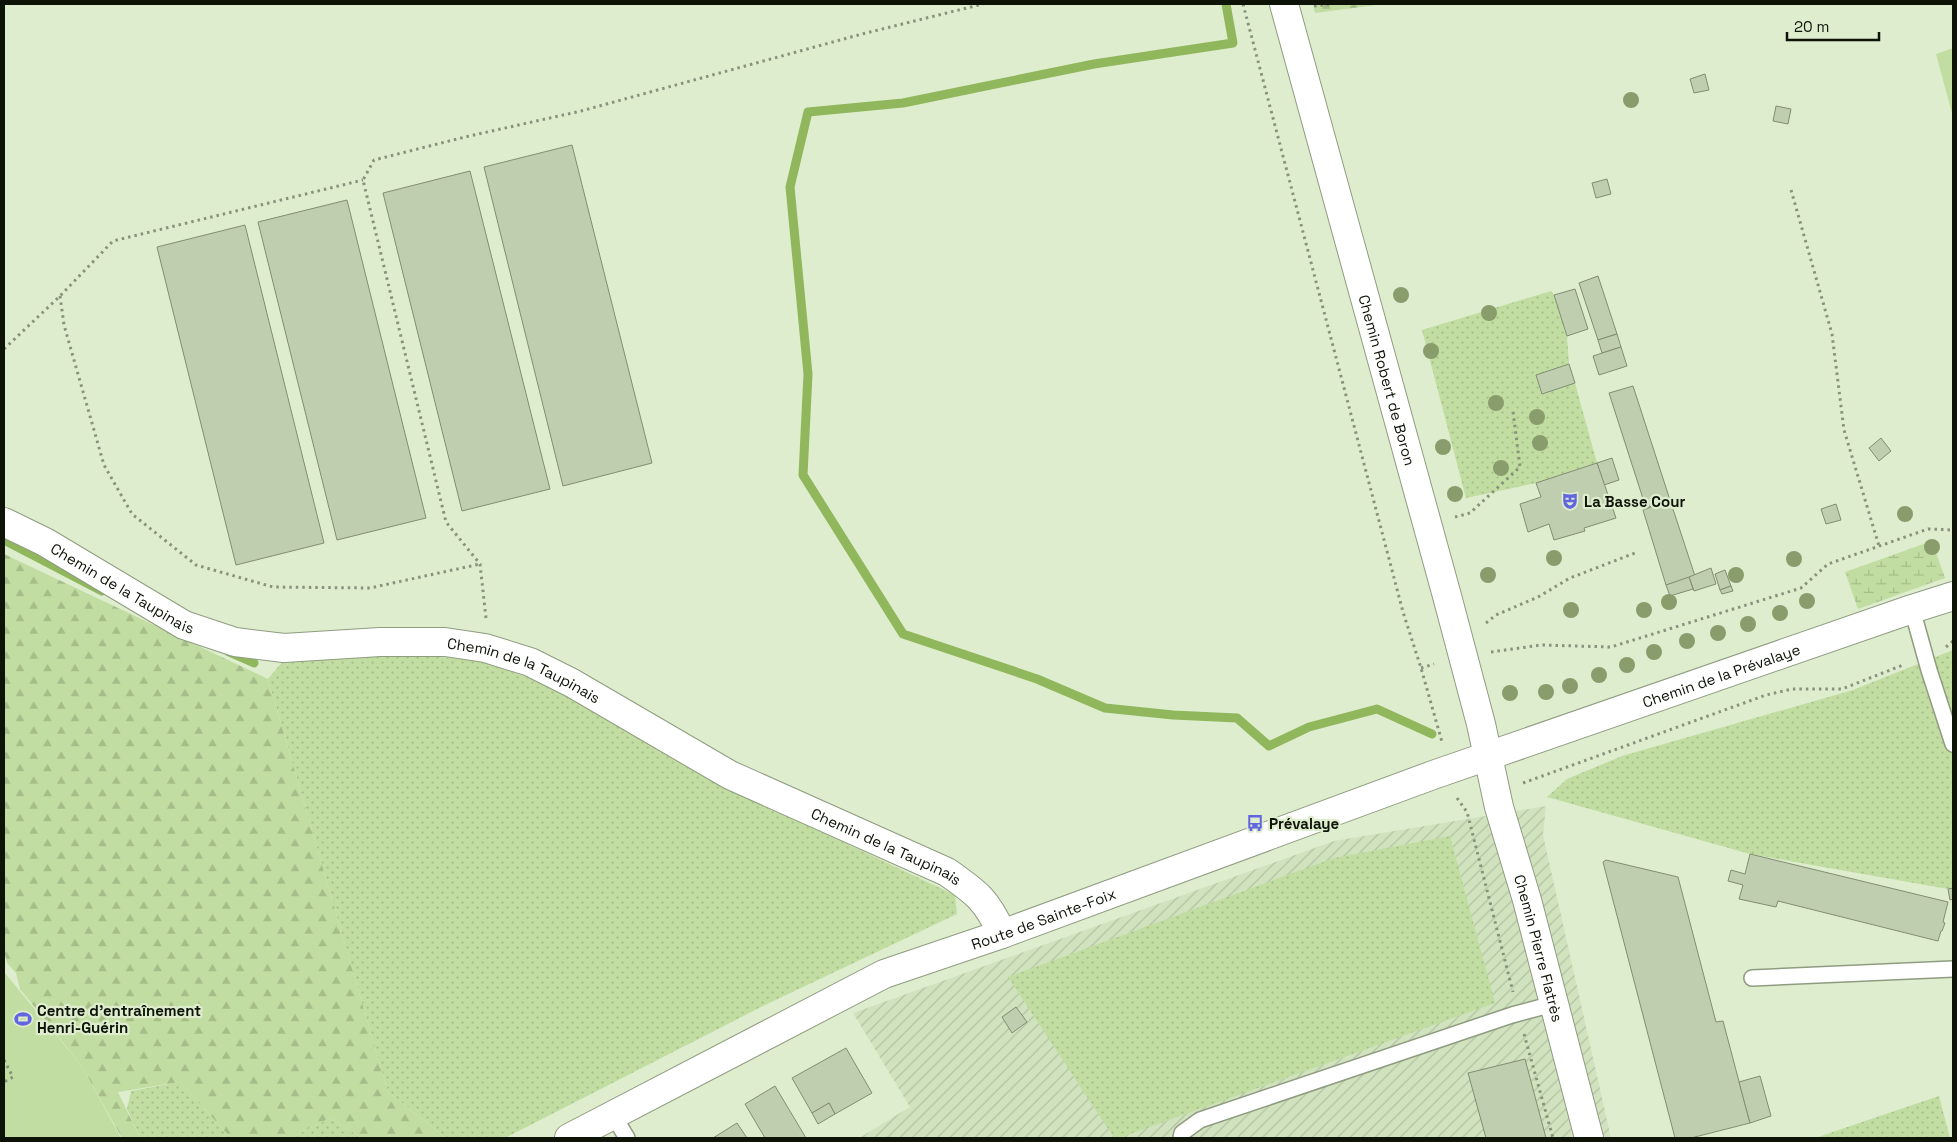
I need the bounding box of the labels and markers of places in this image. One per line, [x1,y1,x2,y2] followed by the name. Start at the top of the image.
[1560,491,1580,511] theatre icon: La Basse Cour
[1584,492,1685,511] place label: La Basse Cour
[1245,813,1265,833] bus stop icon: Prévalaye
[1269,814,1340,833] place label: Prévalaye
[37,1001,201,1037] place label: Centre d'entraînement Henri-Guérin
[13,1009,33,1029] sports icon: Centre d'entraînement Henri-Guérin

